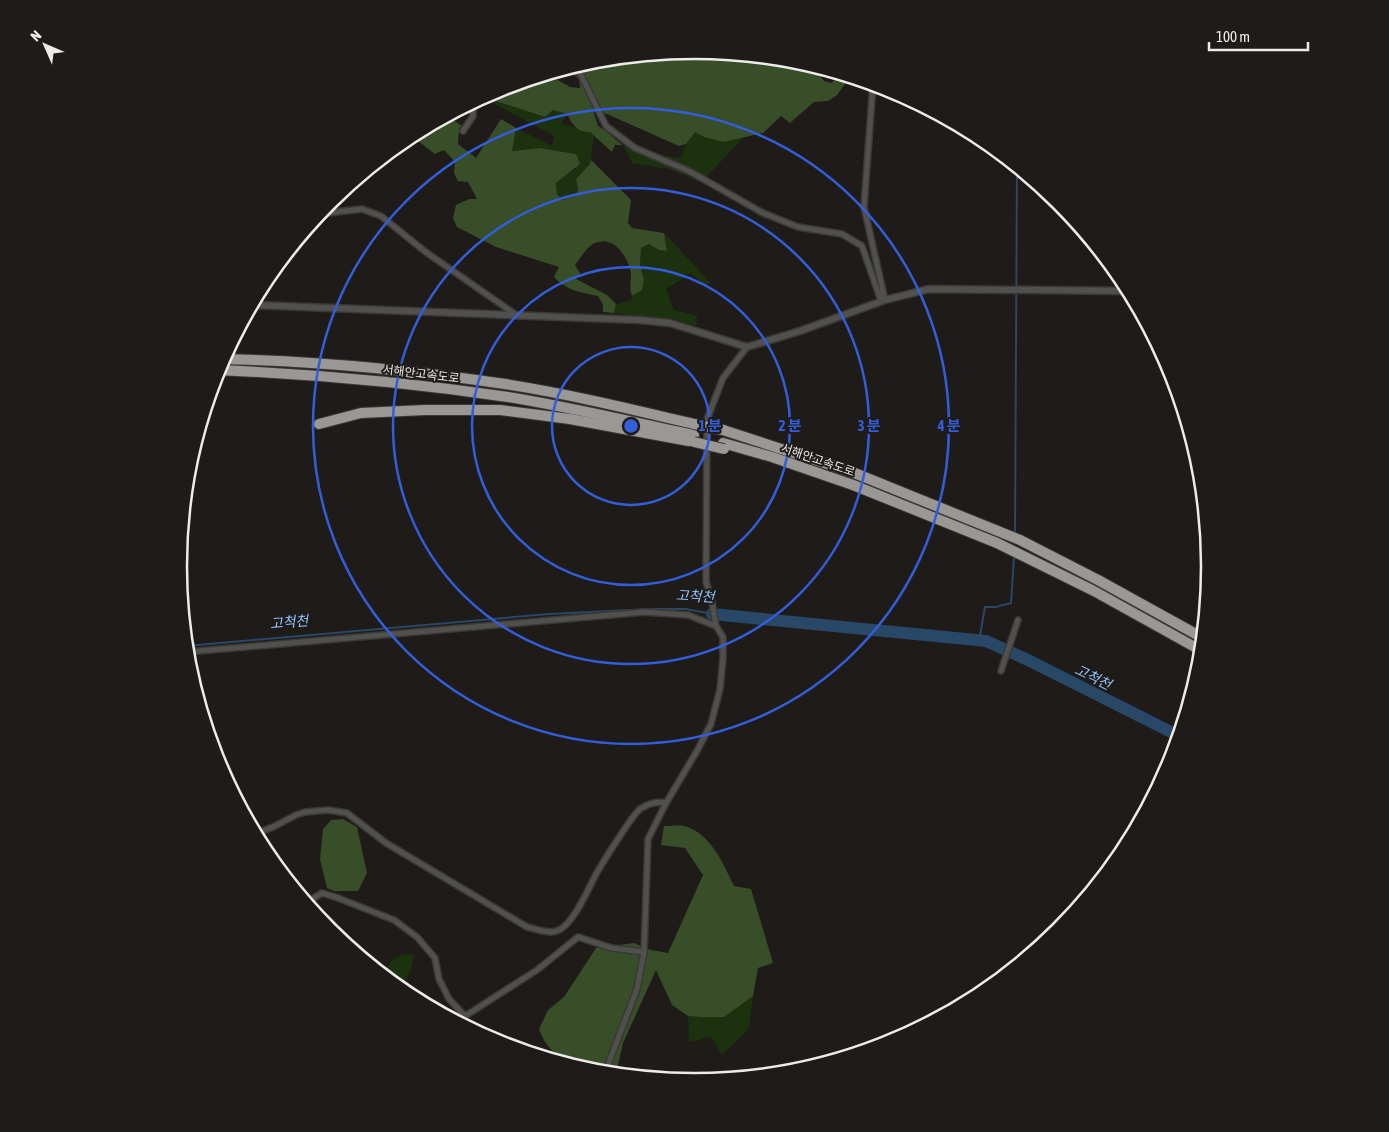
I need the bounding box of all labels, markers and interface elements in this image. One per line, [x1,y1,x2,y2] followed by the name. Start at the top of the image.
[20,20,70,70] north arrow
[1209,20,1308,52] scale bar
[27,27,44,44] text: N
[1216,28,1250,45] text: 100 m
[382,362,460,386] street label: 서해안고속도로
[622,417,640,435] centre of rings
[699,417,722,434] text: 1 분
[779,417,802,434] text: 2 분
[858,417,881,434] text: 3 분
[937,417,961,434] text: 4 분
[779,441,857,479] street label: 서해안고속도로
[675,587,716,605] water label: 고척천
[269,612,310,632] water label: 고척천
[1072,661,1115,693] water label: 고척천

